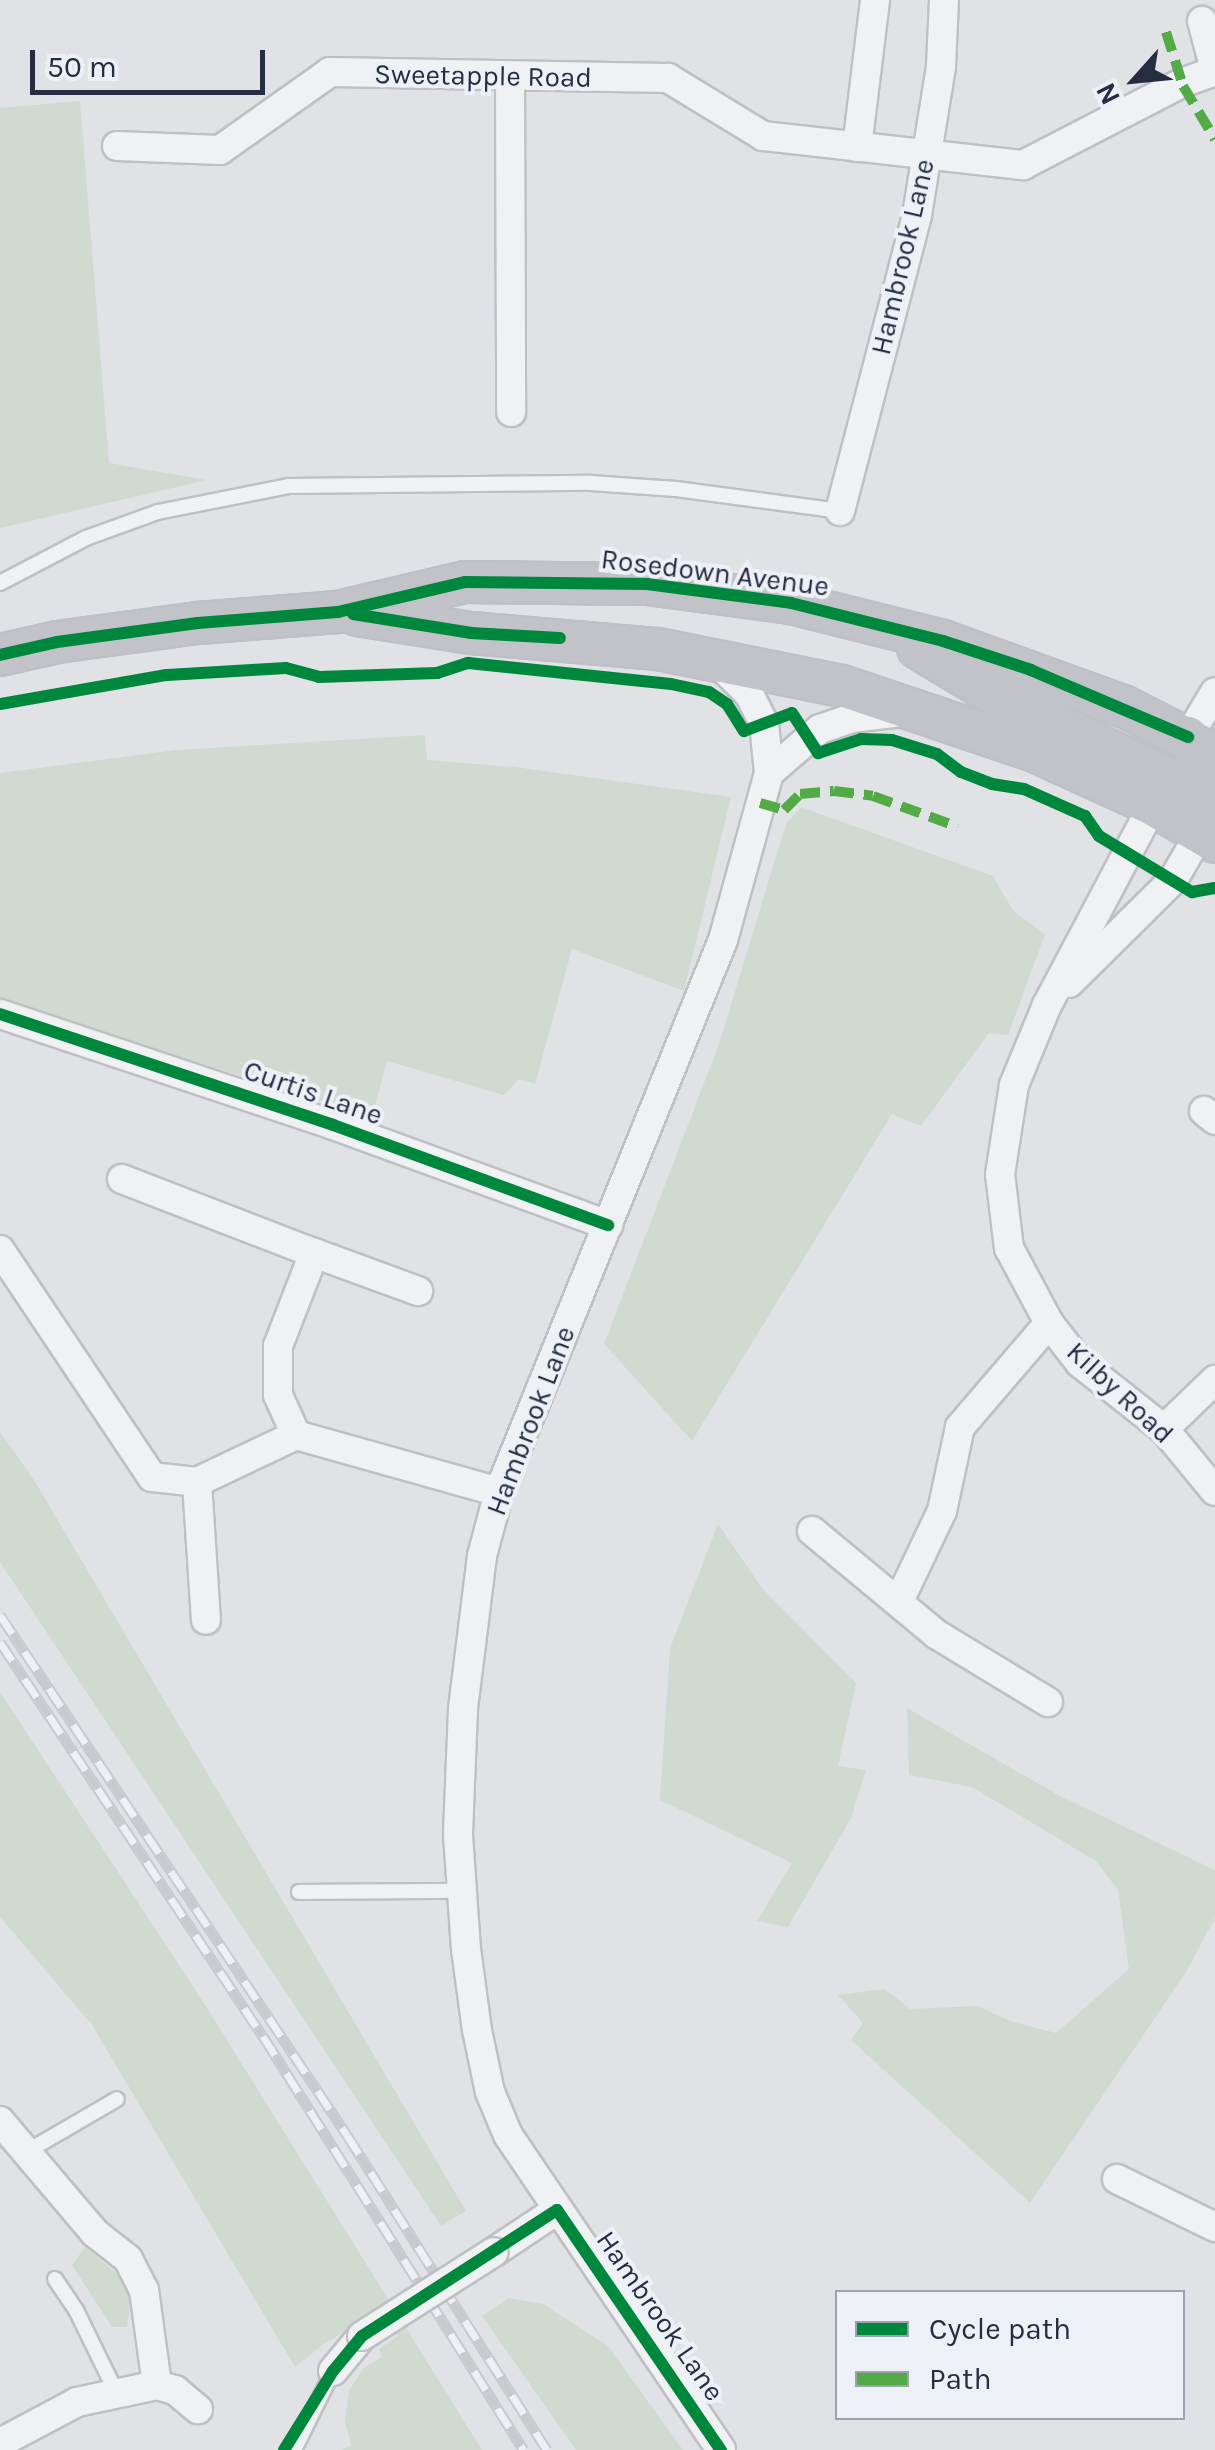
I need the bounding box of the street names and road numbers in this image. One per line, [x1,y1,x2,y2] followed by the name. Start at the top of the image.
[374,57,592,95] street label: Sweetapple Road
[864,156,942,358] street label: Hambrook Lane
[599,542,831,604] street label: Rosedown Avenue
[239,1054,387,1132] street label: Curtis Lane
[480,1322,582,1520] street label: Hambrook Lane
[1060,1335,1180,1451] street label: Kilby Road
[589,2225,731,2407] street label: Hambrook Lane

